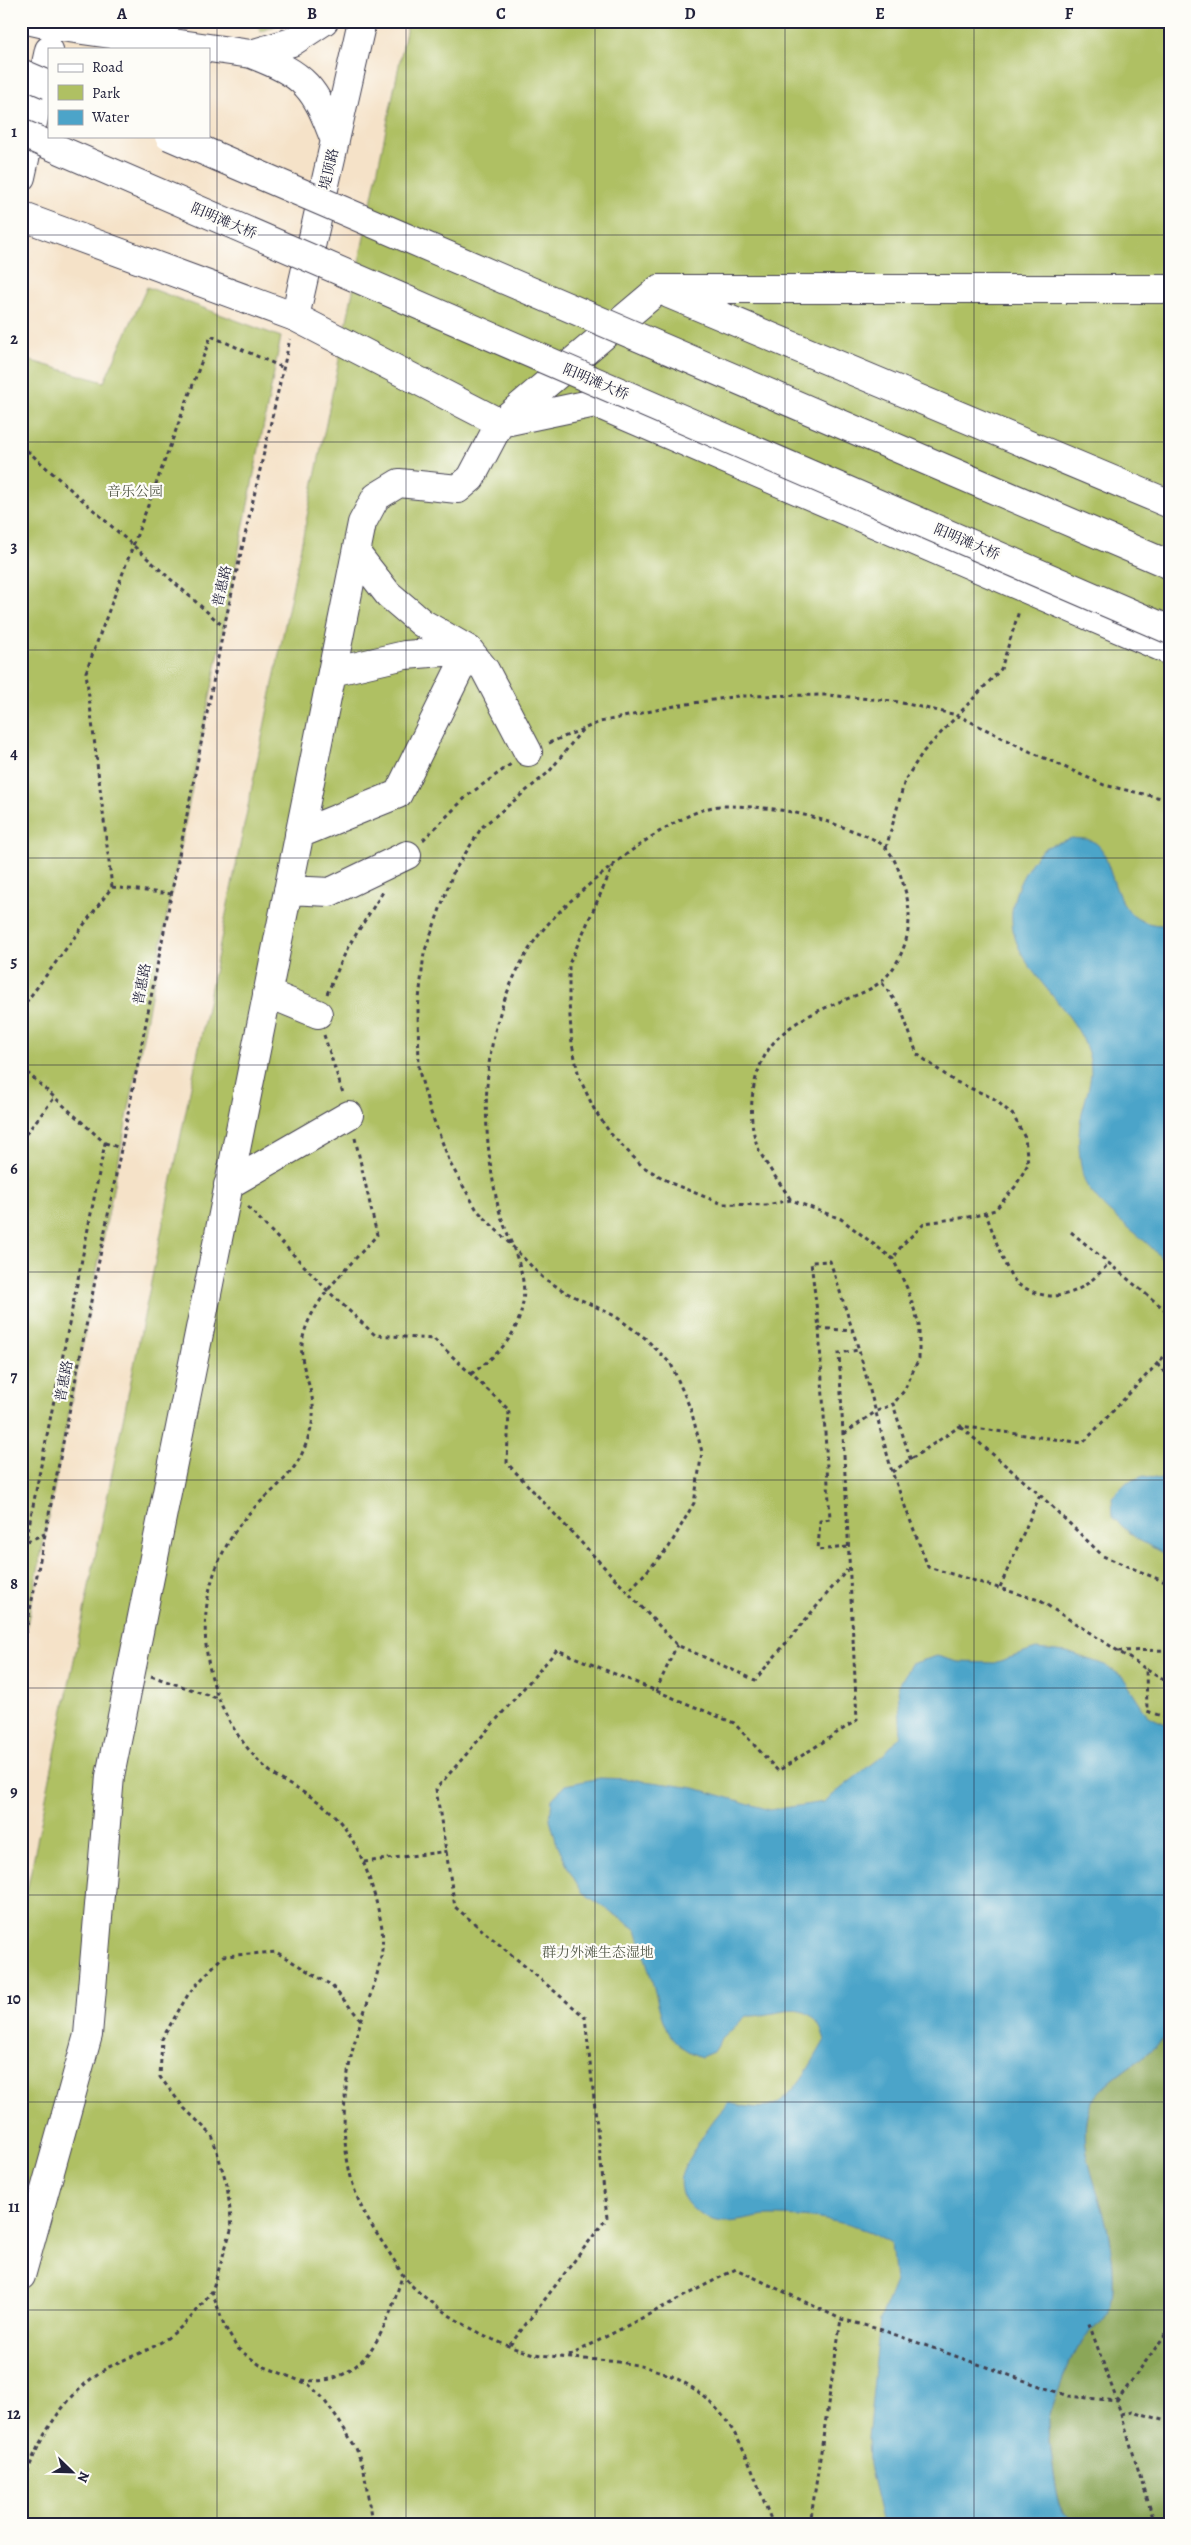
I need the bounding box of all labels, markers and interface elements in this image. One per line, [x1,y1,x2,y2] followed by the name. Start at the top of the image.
[116,3,128,25] text: A
[307,3,317,25] text: B
[496,3,506,25] text: C
[684,3,696,25] text: D
[875,3,885,25] text: E
[1065,3,1074,25] text: F
[48,48,210,138] legend
[92,57,124,77] text: Road
[92,83,121,103] text: Park
[91,107,129,127] text: Water
[11,121,17,143] text: 1
[315,146,343,192] street label: 堤顶路
[188,199,260,243] street label: 阳明滩大桥
[10,328,18,350] text: 2
[560,360,632,404] street label: 阳明滩大桥
[107,482,163,501] park label: 音乐公园
[931,520,1003,564] street label: 阳明滩大桥
[11,536,18,558] text: 3
[208,563,236,609] street label: 普惠路
[10,743,18,765] text: 4
[11,951,18,973] text: 5
[129,962,155,1006] street label: 普惠路
[10,1158,18,1180] text: 6
[51,1359,77,1403] street label: 普惠路
[11,1366,18,1388] text: 7
[10,1573,18,1595] text: 8
[10,1781,18,1803] text: 9
[542,1943,654,1962] park label: 群力外滩生态湿地
[7,1988,21,2010] text: 10
[8,2196,20,2218] text: 11
[7,2403,21,2425] text: 12
[48,2448,98,2498] north arrow
[73,2468,94,2485] text: N

